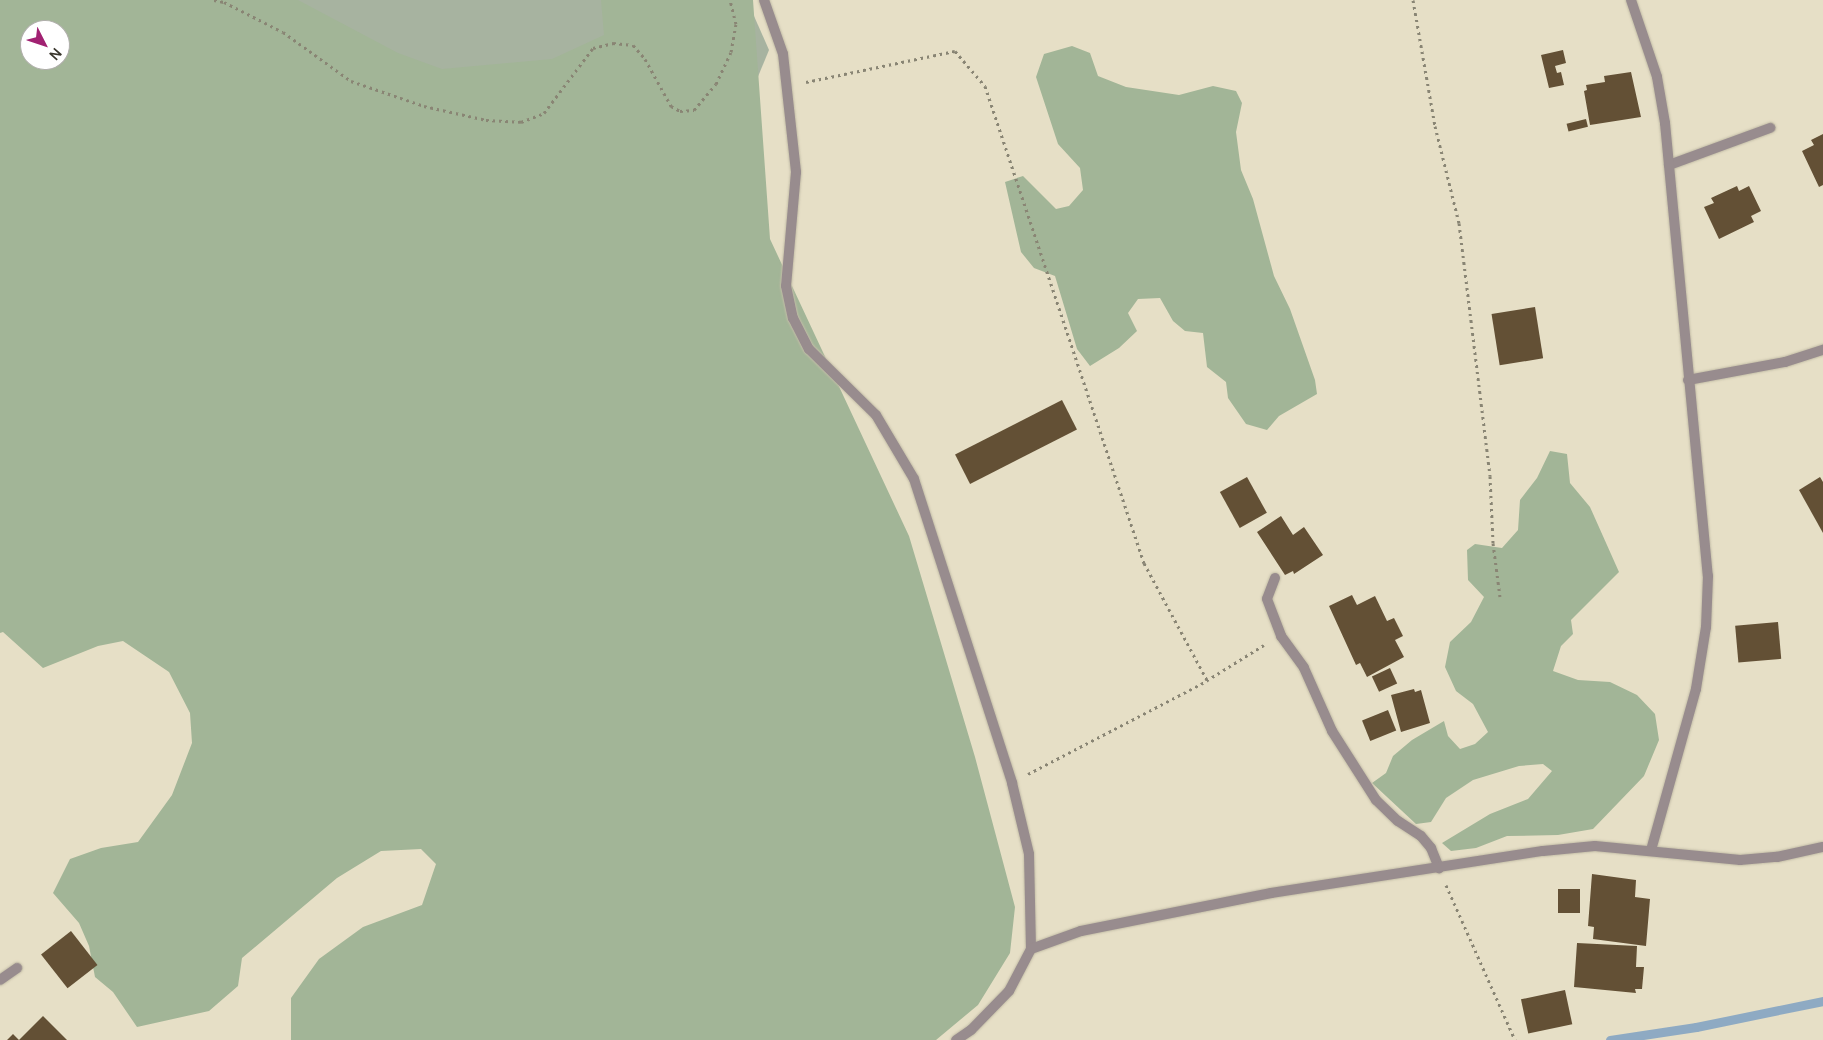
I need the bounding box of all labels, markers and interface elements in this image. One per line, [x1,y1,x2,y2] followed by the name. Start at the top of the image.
[20,20,70,70] north arrow
[45,44,66,65] text: N

